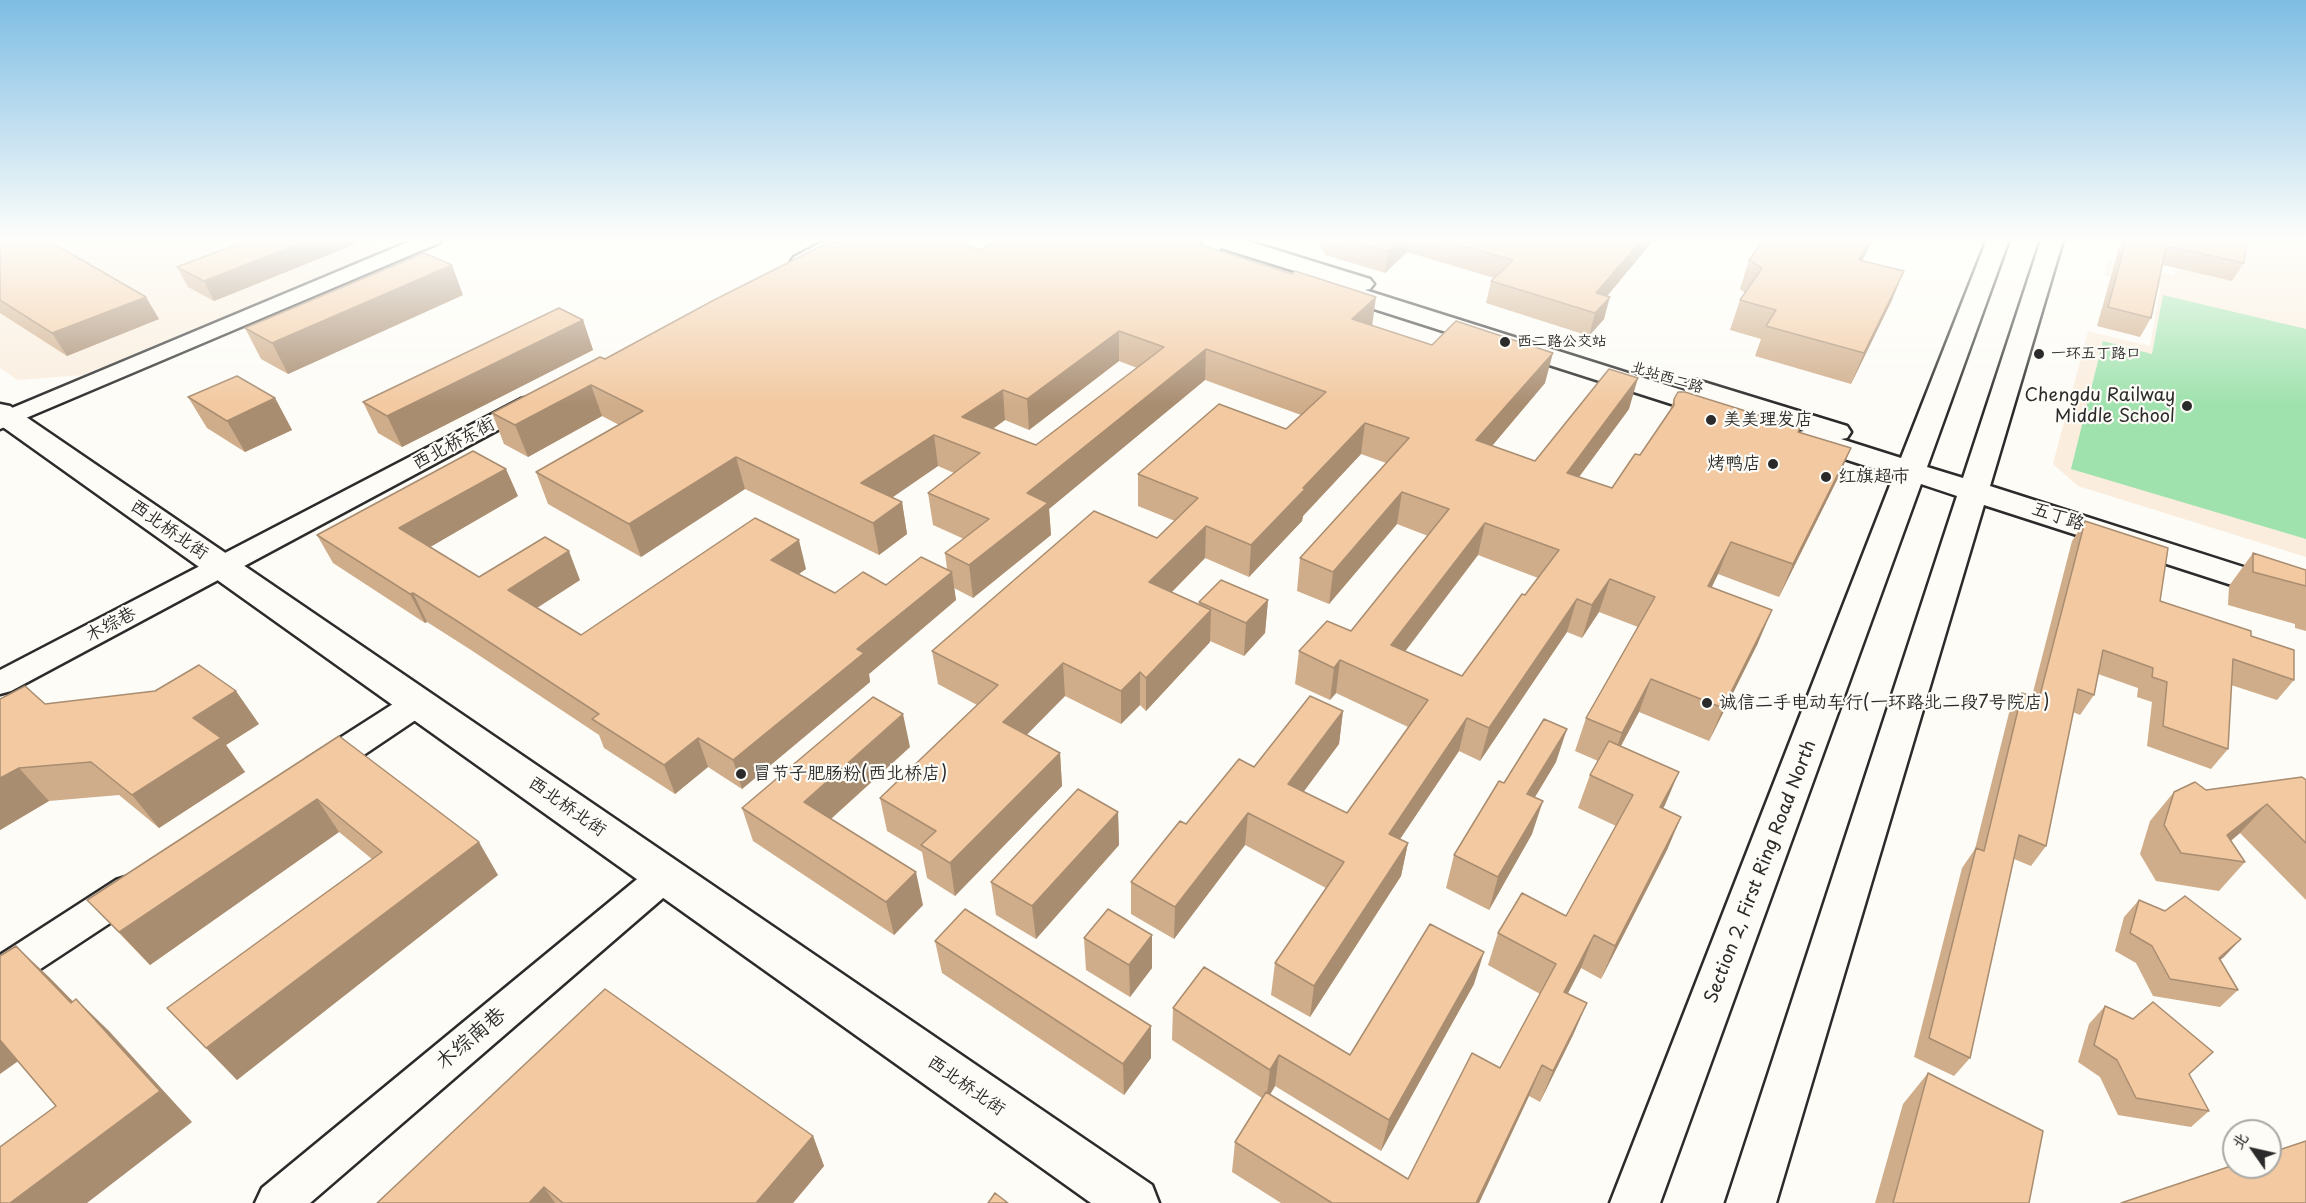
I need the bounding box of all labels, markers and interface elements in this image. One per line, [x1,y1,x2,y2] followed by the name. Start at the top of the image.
[1517,333,1607,351] place label: 西二路公交站
[1498,335,1512,349] marker: 西二路公交站
[2051,345,2141,363] place label: 一环五丁路口
[2032,347,2046,361] marker: 一环五丁路口
[1629,358,1705,398] street label: 北站西二路
[2025,385,2175,428] place label: Chengdu Railway Middle School
[2180,399,2194,413] marker: Chengdu Railway Middle School
[1723,409,1813,431] place label: 美美理发店
[409,413,499,475] street label: 西北桥东街
[1704,413,1718,427] marker: 美美理发店
[1707,453,1761,475] place label: 烤鸭店
[1766,457,1780,471] marker: 烤鸭店
[1838,466,1910,488] place label: 红旗超市
[1819,470,1833,484] marker: 红旗超市
[126,495,212,565] street label: 西北桥北街
[2029,498,2087,536] street label: 五丁路
[82,603,140,647] street label: 木综巷
[1719,692,2049,714] place label: 诚信二手电动车行(一环路北二段7号院店)
[1700,696,1714,710] marker: 诚信二手电动车行(一环路北二段7号院店)
[1701,737,1821,1007] street label: Section 2, First Ring Road North
[753,763,947,785] place label: 冒节子肥肠粉(西北桥店)
[734,767,748,781] marker: 冒节子肥肠粉(西北桥店)
[524,772,610,842] street label: 西北桥北街
[431,1002,511,1076] street label: 木综南巷
[923,1051,1009,1121] street label: 西北桥北街
[2222,1119,2282,1179] north arrow
[2224,1127,2253,1153] text: 北

